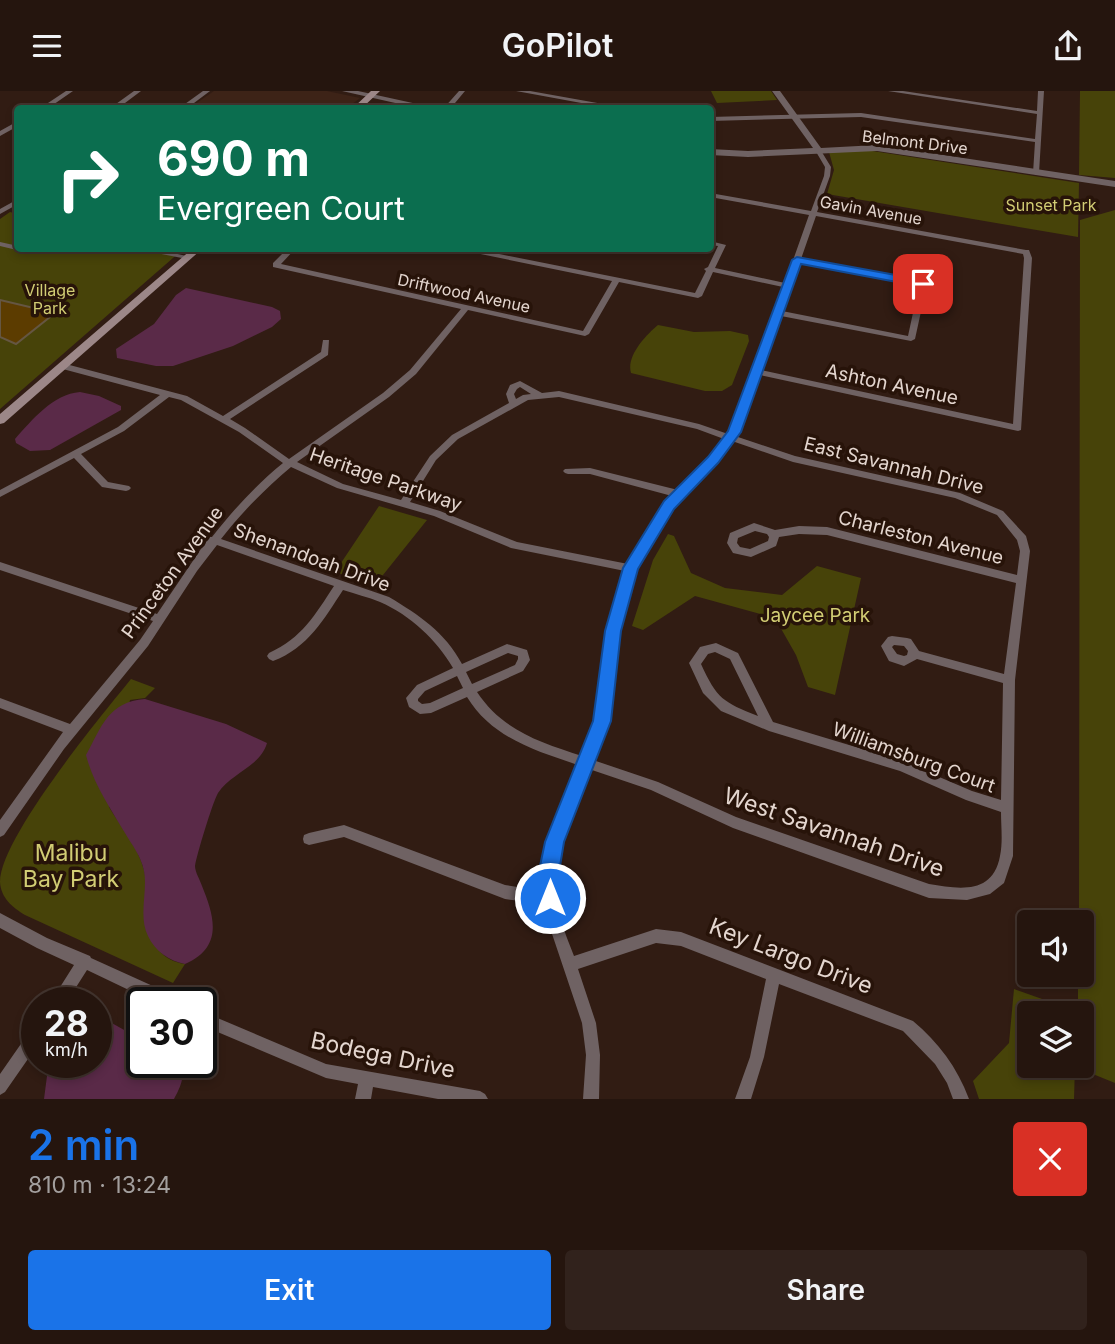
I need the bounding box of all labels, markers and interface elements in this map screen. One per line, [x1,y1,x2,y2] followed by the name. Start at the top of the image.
[502,26,613,65] text: GoPilot
[28,27,66,65] icon: menu
[1049,27,1087,65] icon: share
[861,126,969,158] street label: Belmont Drive
[157,129,310,188] text: 690 m
[42,133,133,224] icon: right
[157,189,405,228] text: Evergreen Court
[818,191,924,229] street label: Gavin Avenue
[1006,195,1097,215] park label: Sunset Park
[893,254,953,314] pin
[904,265,942,303] icon: arrive
[396,269,532,317] street label: Driftwood Avenue
[25,280,75,318] park label: Village Park
[823,359,960,410] street label: Ashton Avenue
[802,432,986,499] street label: East Savannah Drive
[307,443,465,516] street label: Heritage Parkway
[117,502,228,643] street label: Princeton Avenue
[836,506,1006,569] street label: Charleston Avenue
[230,518,393,597] street label: Shenandoah Drive
[760,604,871,627] park label: Jaycee Park
[829,717,998,798] street label: Williamsburg Court
[720,781,948,883] street label: West Savannah Drive
[23,839,120,893] park label: Malibu Bay Park
[513,861,587,935] position arrow
[1017,910,1094,1078] map controls
[1017,910,1094,987] button: sound
[705,912,877,1000] street label: Key Largo Drive
[126,987,217,1078] speed limit sign: 30
[1017,1001,1094,1078] button: layers
[44,1002,89,1044] text: 28
[308,1026,458,1084] street label: Bodega Drive
[45,1039,88,1060] text: km/h
[28,1119,139,1170] text: 2 min
[1013,1122,1087,1196] button: close
[28,1171,171,1199] text: 810 m · 13:24
[28,1250,551,1330] button: Exit
[565,1250,1087,1330] button: Share

